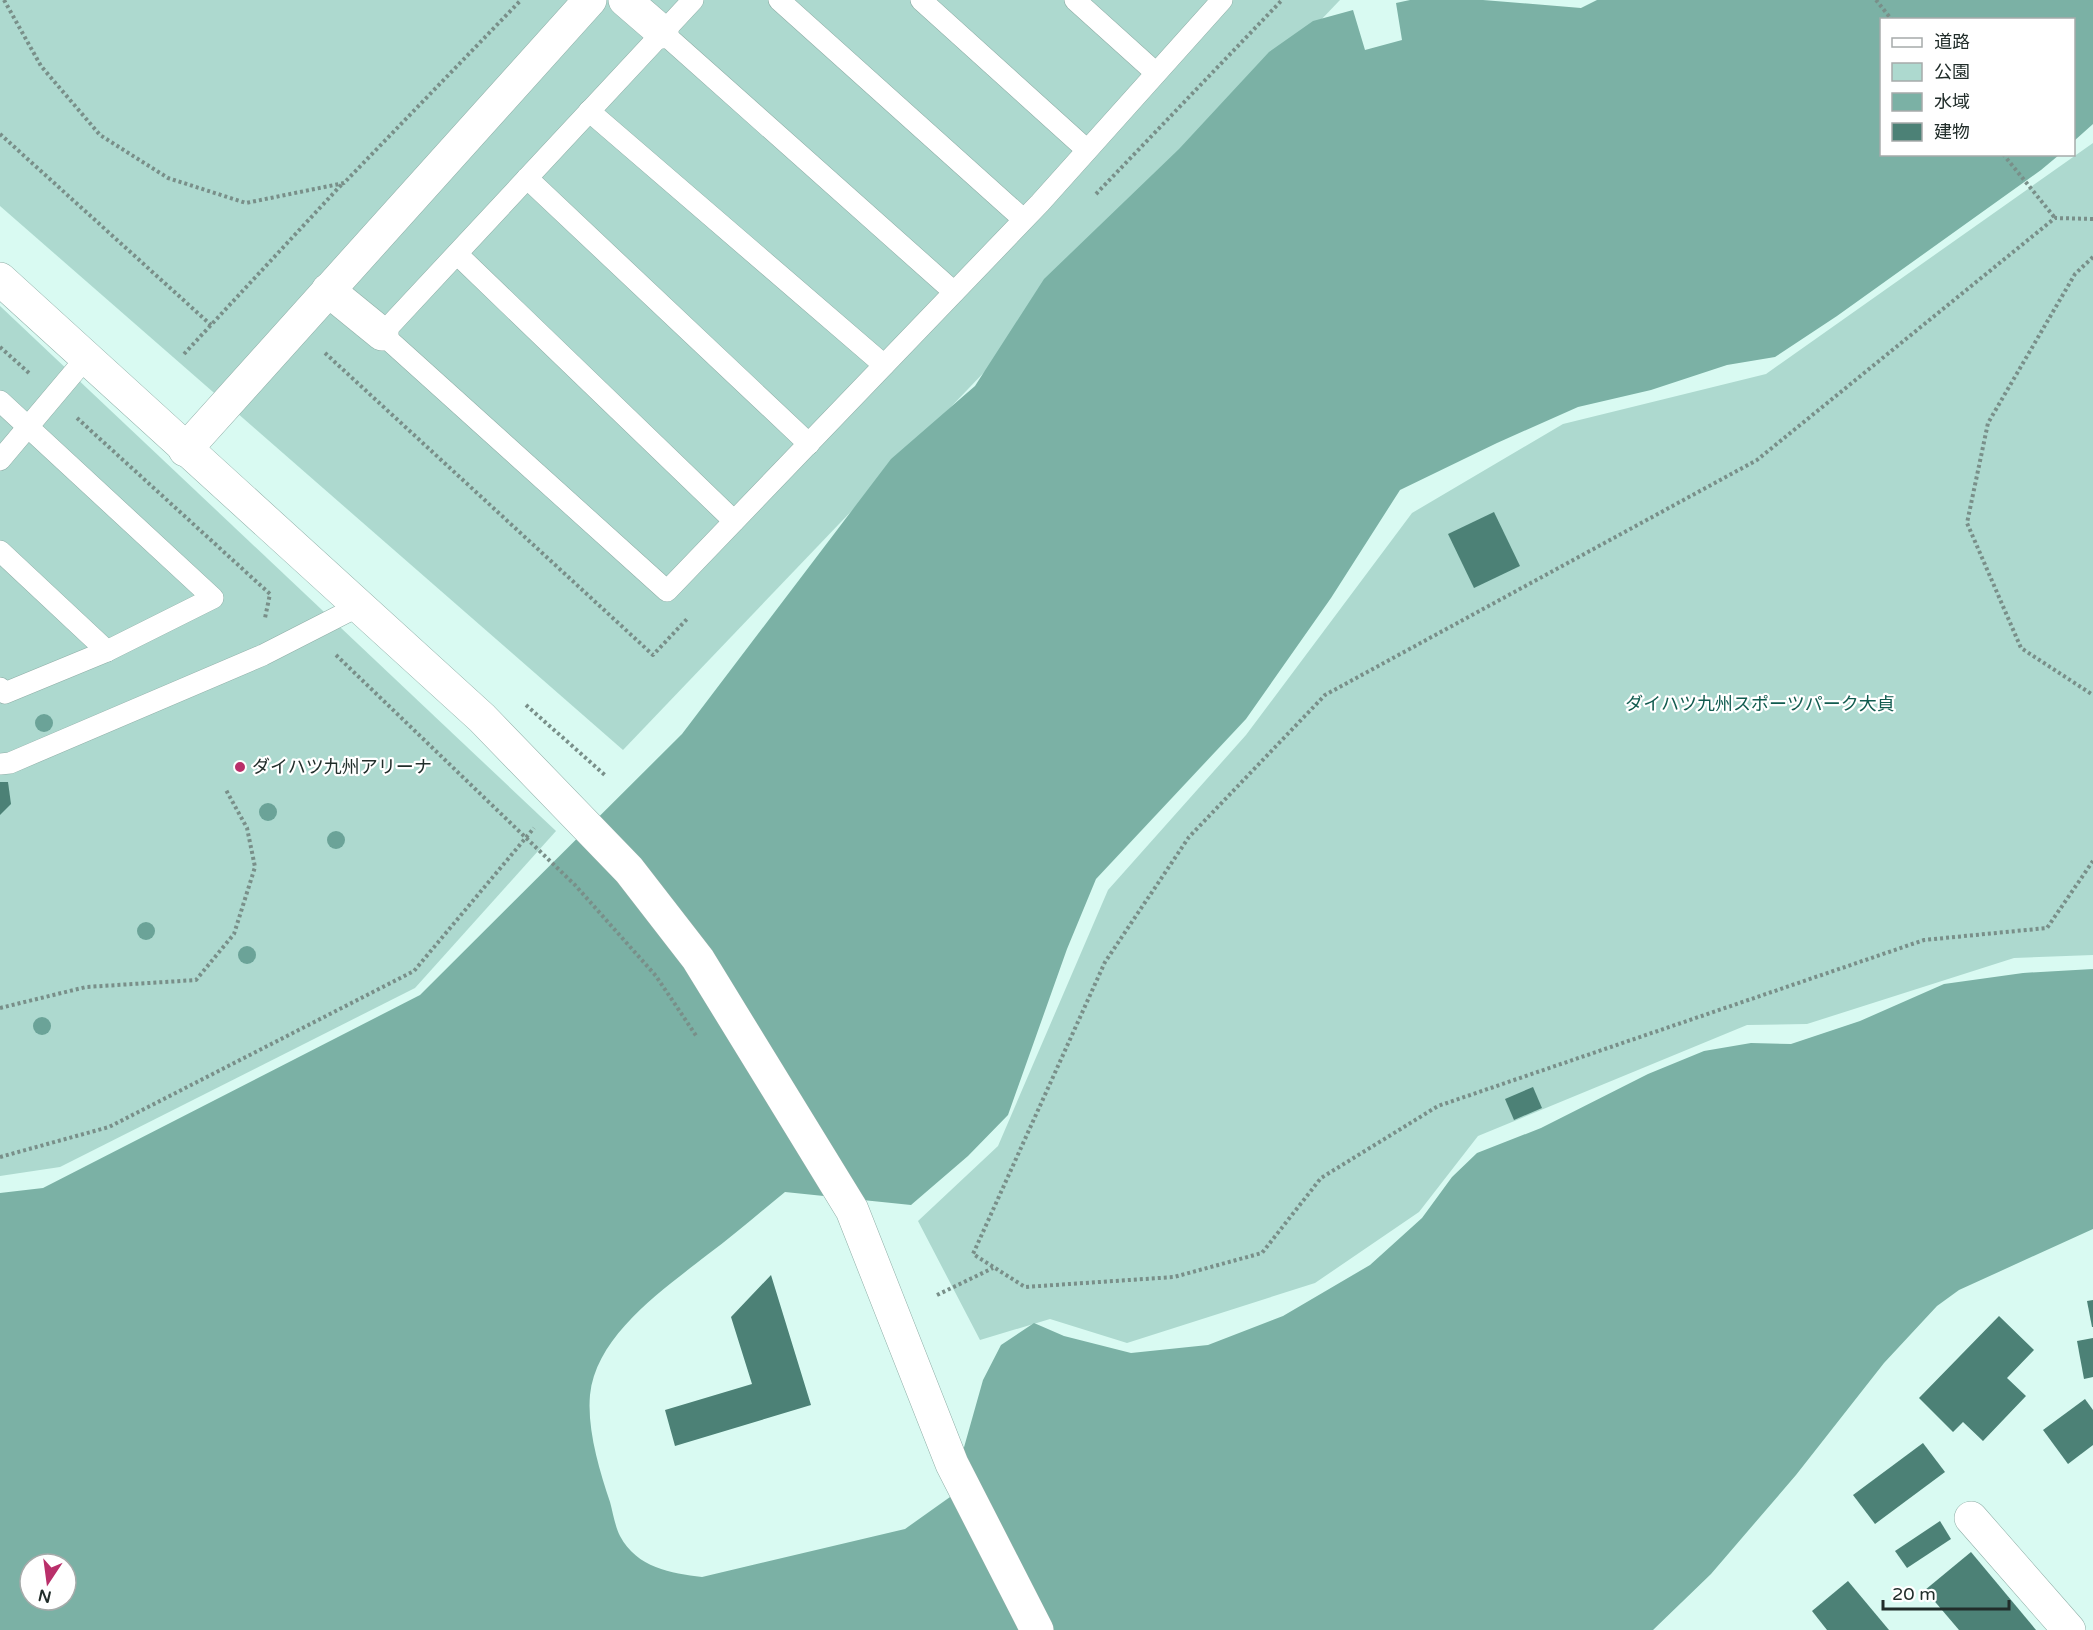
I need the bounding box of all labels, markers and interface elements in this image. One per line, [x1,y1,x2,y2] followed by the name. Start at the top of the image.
[1880,18,2075,156] legend
[1934,31,1970,53] text: 道路
[1934,61,1970,83] text: 公園
[1934,91,1970,113] text: 水域
[1934,121,1970,143] text: 建物
[1625,693,1895,715] park label: ダイハツ九州スポーツパーク大貞
[252,756,432,778] place label: ダイハツ九州アリーナ
[233,760,247,774] marker: ダイハツ九州アリーナ
[18,1552,78,1612] north arrow
[1883,1573,2009,1611] scale bar
[1892,1583,1936,1605] text: 20 m
[36,1584,53,1607] text: N

